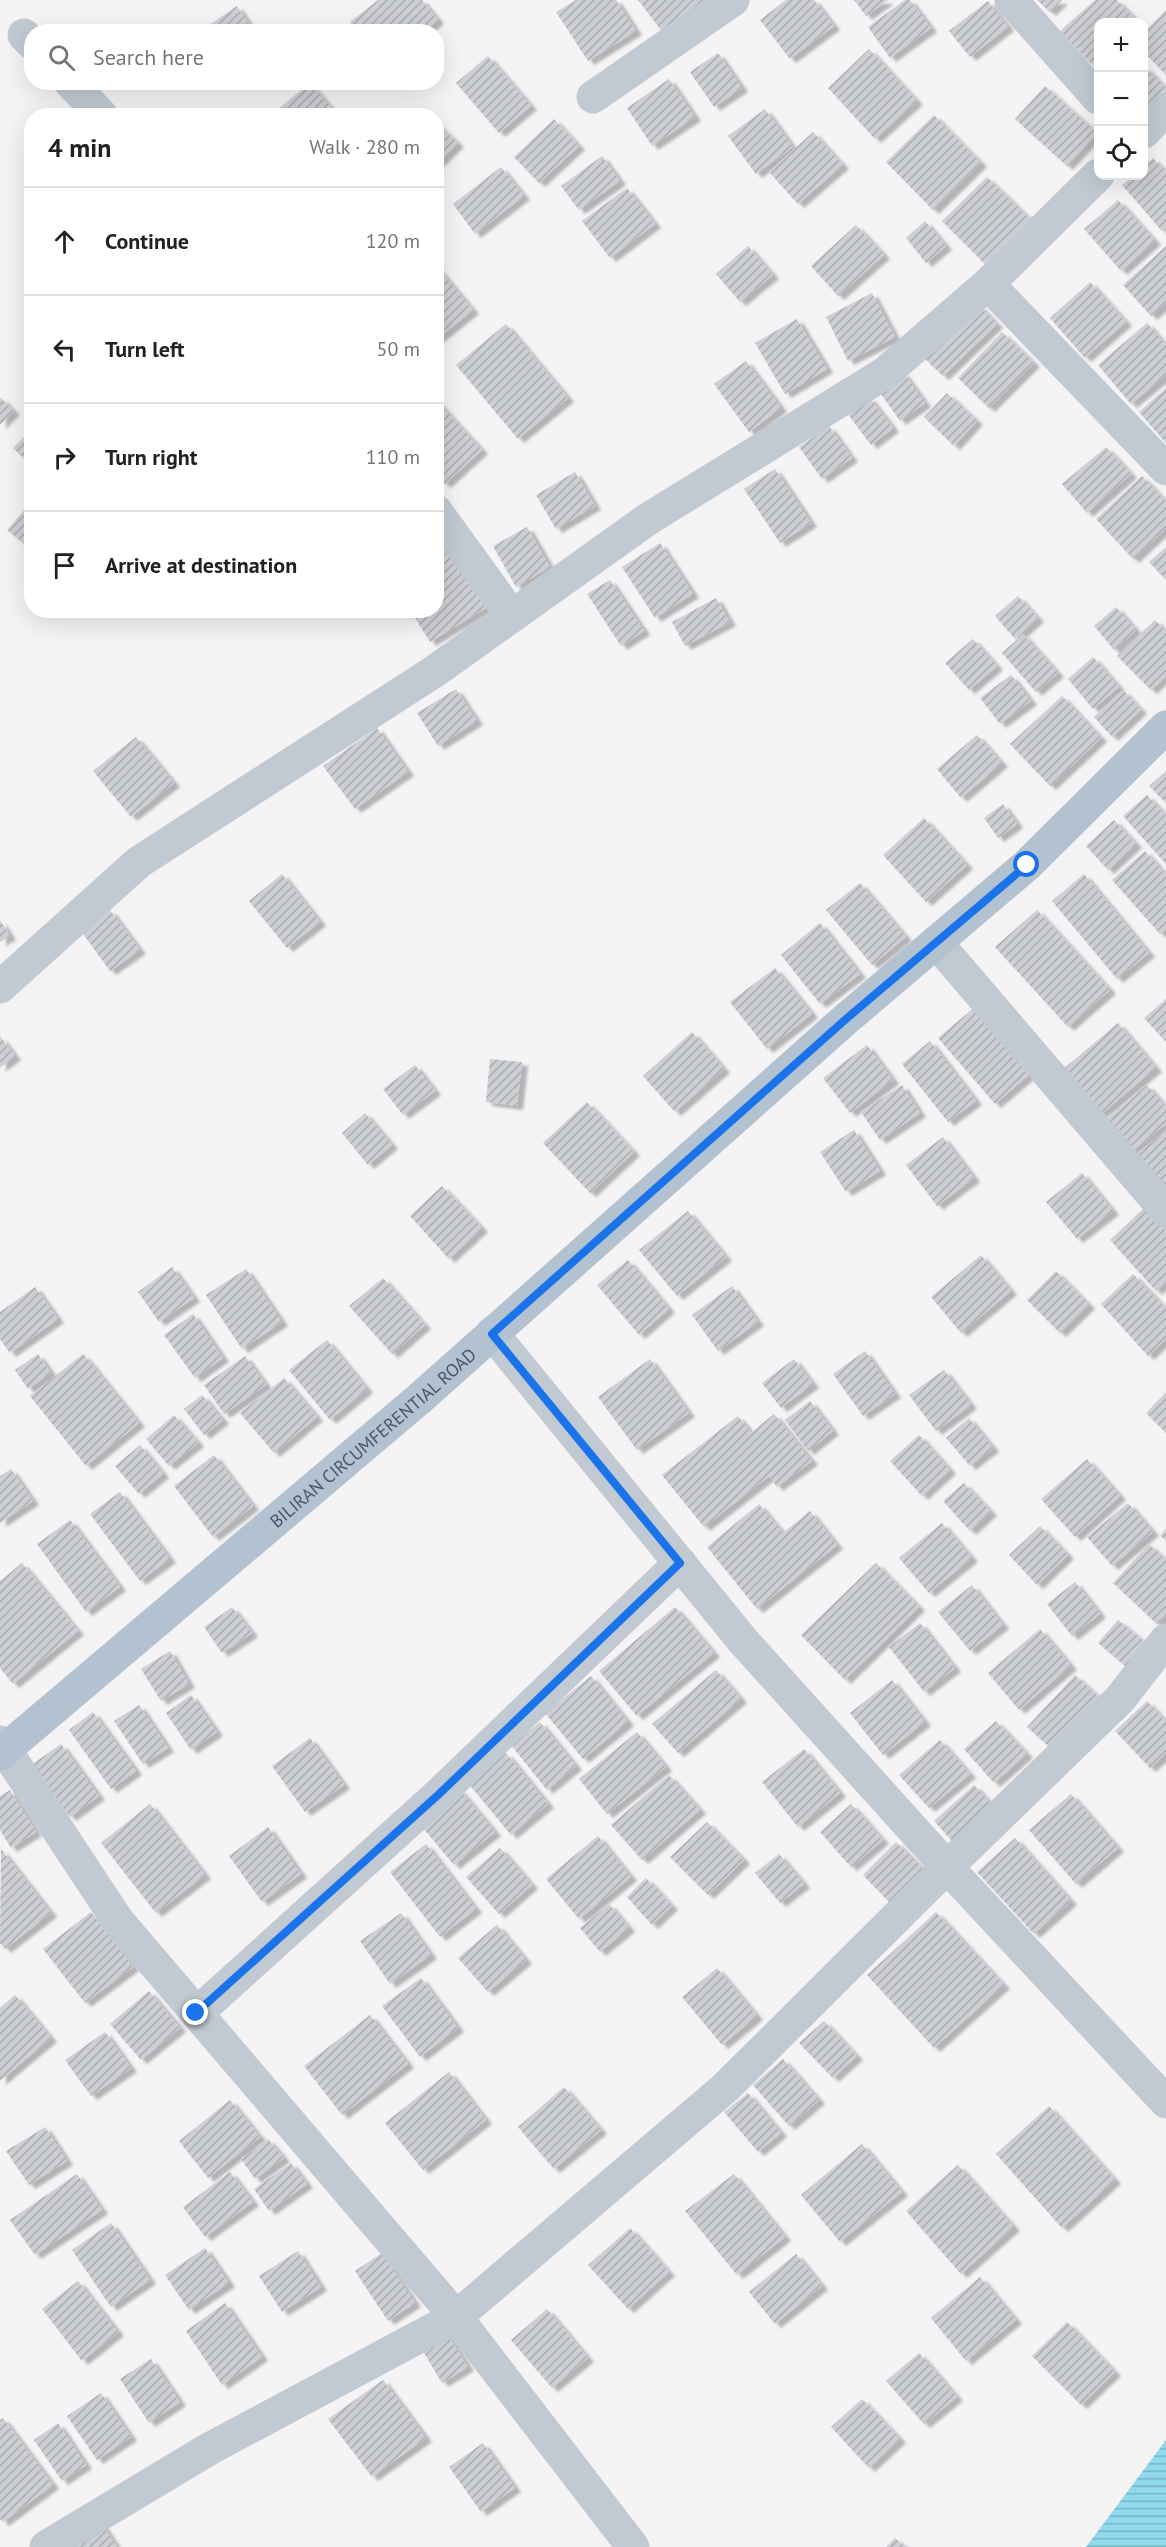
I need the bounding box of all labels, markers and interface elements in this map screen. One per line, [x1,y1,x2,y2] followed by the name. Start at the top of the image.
[1094,18,1148,180] map controls
[1094,18,1148,72] button: +
[24,24,444,90] search box
[45,41,78,74] icon: search
[93,43,204,71] text: Search here
[1094,72,1148,126] button: −
[1094,126,1148,180] button: locate
[48,131,111,164] text: 4 min
[309,134,420,160] text: Walk · 280 m
[48,225,81,258] icon: ahead
[105,227,189,255] text: Continue
[366,228,420,254] text: 120 m
[48,333,81,366] icon: left
[105,335,185,363] text: Turn left
[377,336,420,362] text: 50 m
[48,441,81,474] icon: right
[105,443,197,471] text: Turn right
[366,444,420,470] text: 110 m
[48,549,81,582] icon: arrive
[105,551,297,579] text: Arrive at destination
[1013,851,1039,877] route start
[265,1342,480,1532] street label: BILIRAN CIRCUMFERENTIAL ROAD
[182,1999,208,2025] route end

